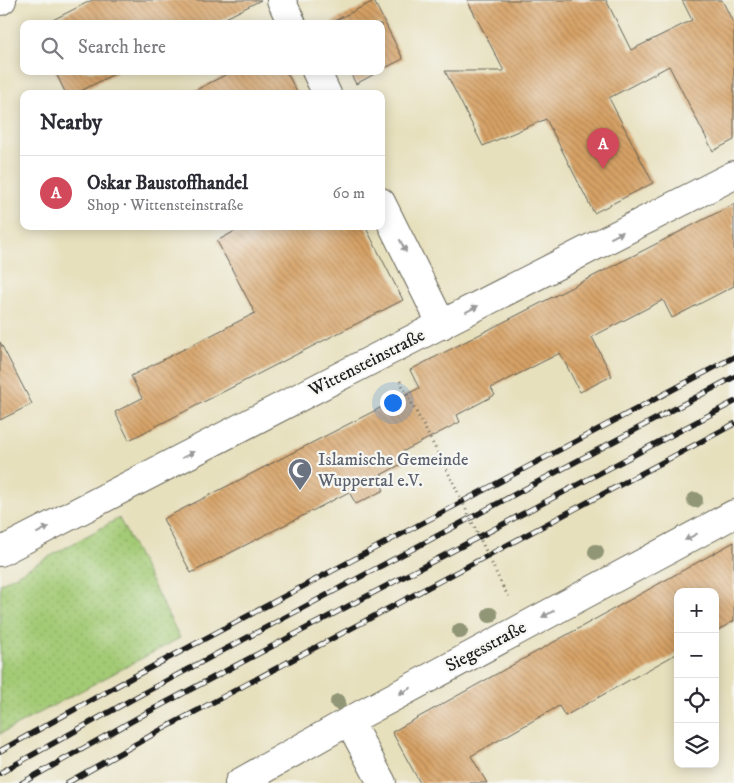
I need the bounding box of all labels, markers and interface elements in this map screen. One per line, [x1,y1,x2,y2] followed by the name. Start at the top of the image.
[20,20,385,75] search box
[38,34,66,62] icon: search
[78,36,166,59] text: Search here
[40,110,102,136] text: Nearby
[587,128,619,169] pin: A
[87,172,248,195] text: Oskar Baustoffhandel
[51,183,61,203] text: A
[333,183,365,203] text: 60 m
[87,195,243,215] text: Shop · Wittensteinstraße
[610,231,624,239] one-way arrow
[399,238,407,253] one-way arrow
[465,305,480,313] one-way arrow
[304,324,429,402] street label: Wittensteinstraße
[380,390,406,416] your location
[317,449,469,492] place label: Islamische Gemeinde Wuppertal e.V.
[180,451,195,459] one-way arrow
[287,457,313,491] mosque icon: Islamische Gemeinde Wuppertal e.V.
[36,526,51,534] one-way arrow
[684,533,698,541] one-way arrow
[674,588,719,768] map controls
[674,588,719,633] button: +
[541,610,555,618] one-way arrow
[442,617,530,677] street label: Siegesstraße
[674,633,719,678] button: −
[674,678,719,723] button: locate
[398,687,412,695] one-way arrow
[674,723,719,768] button: layers

